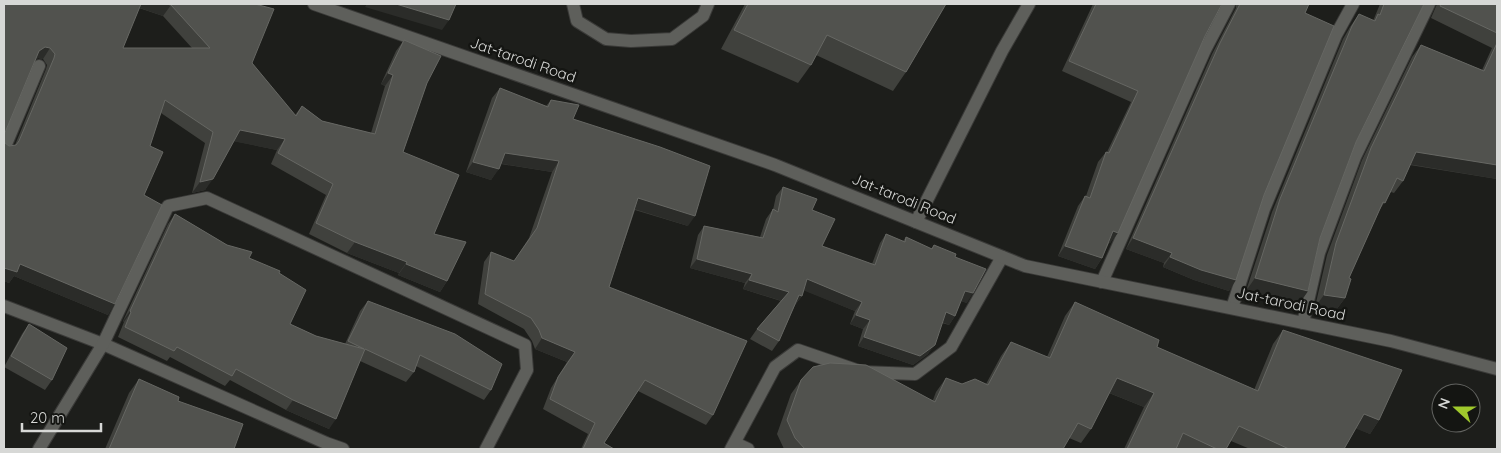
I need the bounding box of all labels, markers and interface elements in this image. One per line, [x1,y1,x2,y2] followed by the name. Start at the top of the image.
[468,32,579,87] street label: Jat-tarodi Road
[849,169,959,228] street label: Jat-tarodi Road
[1235,283,1347,324] street label: Jat-tarodi Road
[1431,383,1481,433] north arrow
[1434,395,1454,411] text: N
[22,400,101,432] scale bar
[30,408,65,427] text: 20 m

